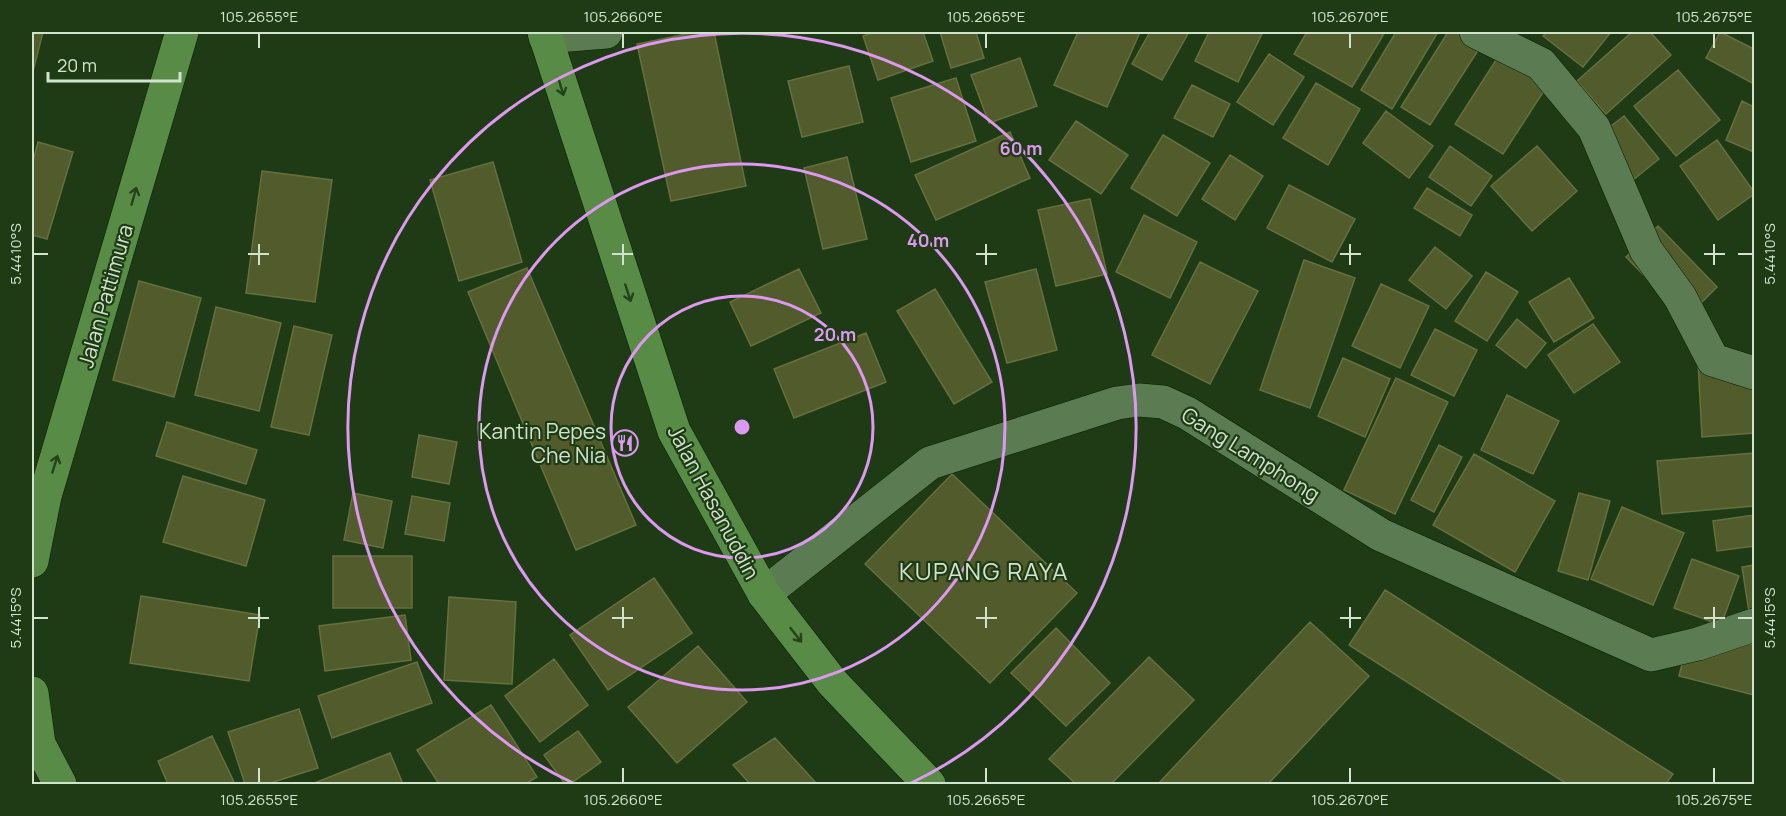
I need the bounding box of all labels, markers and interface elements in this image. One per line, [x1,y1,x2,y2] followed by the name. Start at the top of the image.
[220,6,298,27] text: 105.2655°E
[583,6,663,27] text: 105.2660°E
[947,6,1025,27] text: 105.2665°E
[1311,6,1389,27] text: 105.2670°E
[1676,6,1752,27] text: 105.2675°E
[48,45,180,83] scale bar
[57,53,97,77] text: 20 m
[556,77,567,96] one-way arrow
[1000,136,1042,160] text: 60 m
[129,187,140,206] one-way arrow
[71,221,139,371] street label: Jalan Pattimura
[5,223,26,285] text: 5.4410°S
[1759,223,1780,285] text: 5.4410°S
[907,228,949,252] text: 40 m
[624,283,635,302] one-way arrow
[814,322,856,346] text: 20 m
[1177,400,1325,508] street label: Gang Lamphong
[479,417,606,469] place label: Kantin Pepes Che Nia
[732,417,752,437] centre of rings
[662,420,766,584] street label: Jalan Hasanuddin
[610,428,640,458] restaurant icon: Kantin Pepes Che Nia
[50,454,61,473] one-way arrow
[899,554,1069,587] district label: KUPANG RAYA
[5,588,26,648] text: 5.4415°S
[1759,588,1780,648] text: 5.4415°S
[789,627,802,643] one-way arrow
[220,789,298,810] text: 105.2655°E
[583,789,663,810] text: 105.2660°E
[947,789,1025,810] text: 105.2665°E
[1311,789,1389,810] text: 105.2670°E
[1676,789,1752,810] text: 105.2675°E

